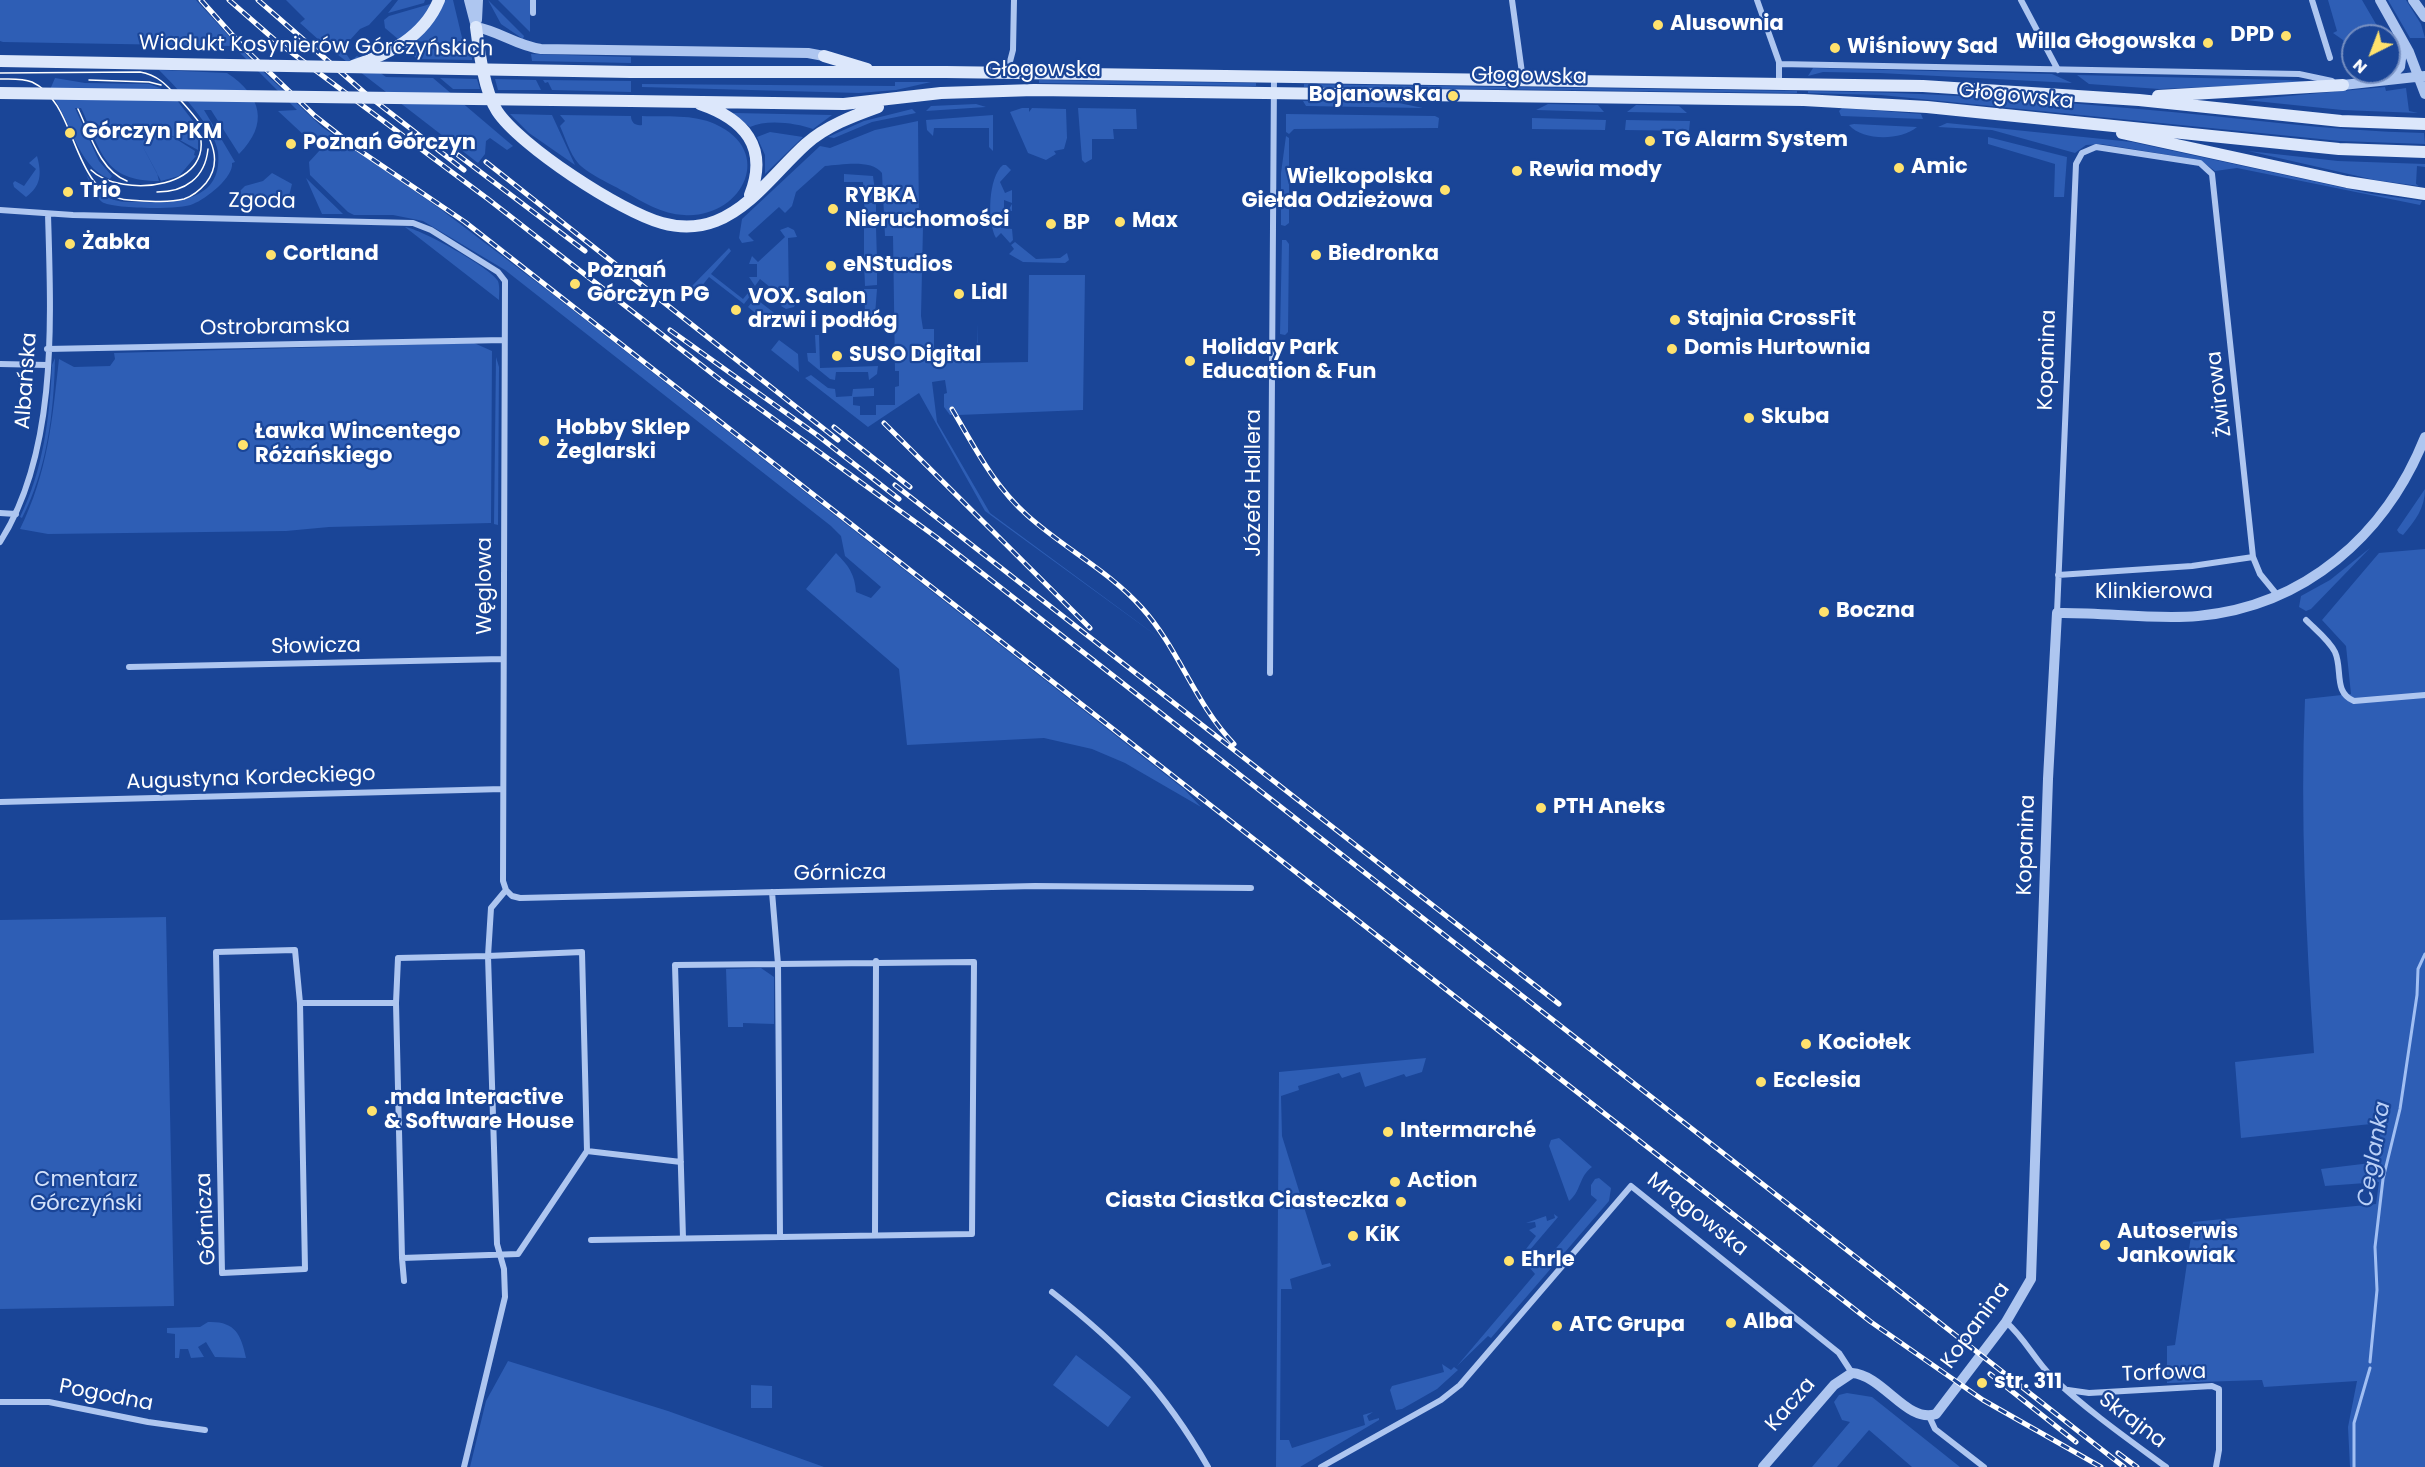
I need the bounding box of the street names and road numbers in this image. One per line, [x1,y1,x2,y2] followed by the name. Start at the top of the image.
[139,31,493,63] street label: Wiadukt Kosynierów Górczyńskich
[985,58,1101,84] street label: Głogowska
[1471,63,1587,91] street label: Głogowska
[1957,78,2075,116] street label: Głogowska
[228,189,296,215] street label: Zgoda
[2034,309,2062,411] street label: Kopanina
[200,314,350,342] street label: Ostrobramska
[11,332,43,430] street label: Albańska
[2202,350,2238,438] street label: Żwirowa
[1242,409,1268,557] street label: Józefa Hallera
[473,537,499,635] street label: Węglowa
[2095,580,2213,606] street label: Klinkierowa
[271,634,361,660] street label: Słowicza
[126,762,376,796] street label: Augustyna Kordeckiego
[2013,794,2041,896] street label: Kopanina
[793,861,887,887] street label: Górnicza
[1642,1168,1752,1262] street label: Mrągowska
[192,1172,222,1266] street label: Górnicza
[1936,1278,2016,1374] street label: Kopanina
[2121,1360,2207,1388] street label: Torfowa
[1761,1373,1821,1437] street label: Kacza
[57,1375,155,1417] street label: Pogodna
[2093,1387,2171,1455] street label: Skrajna

